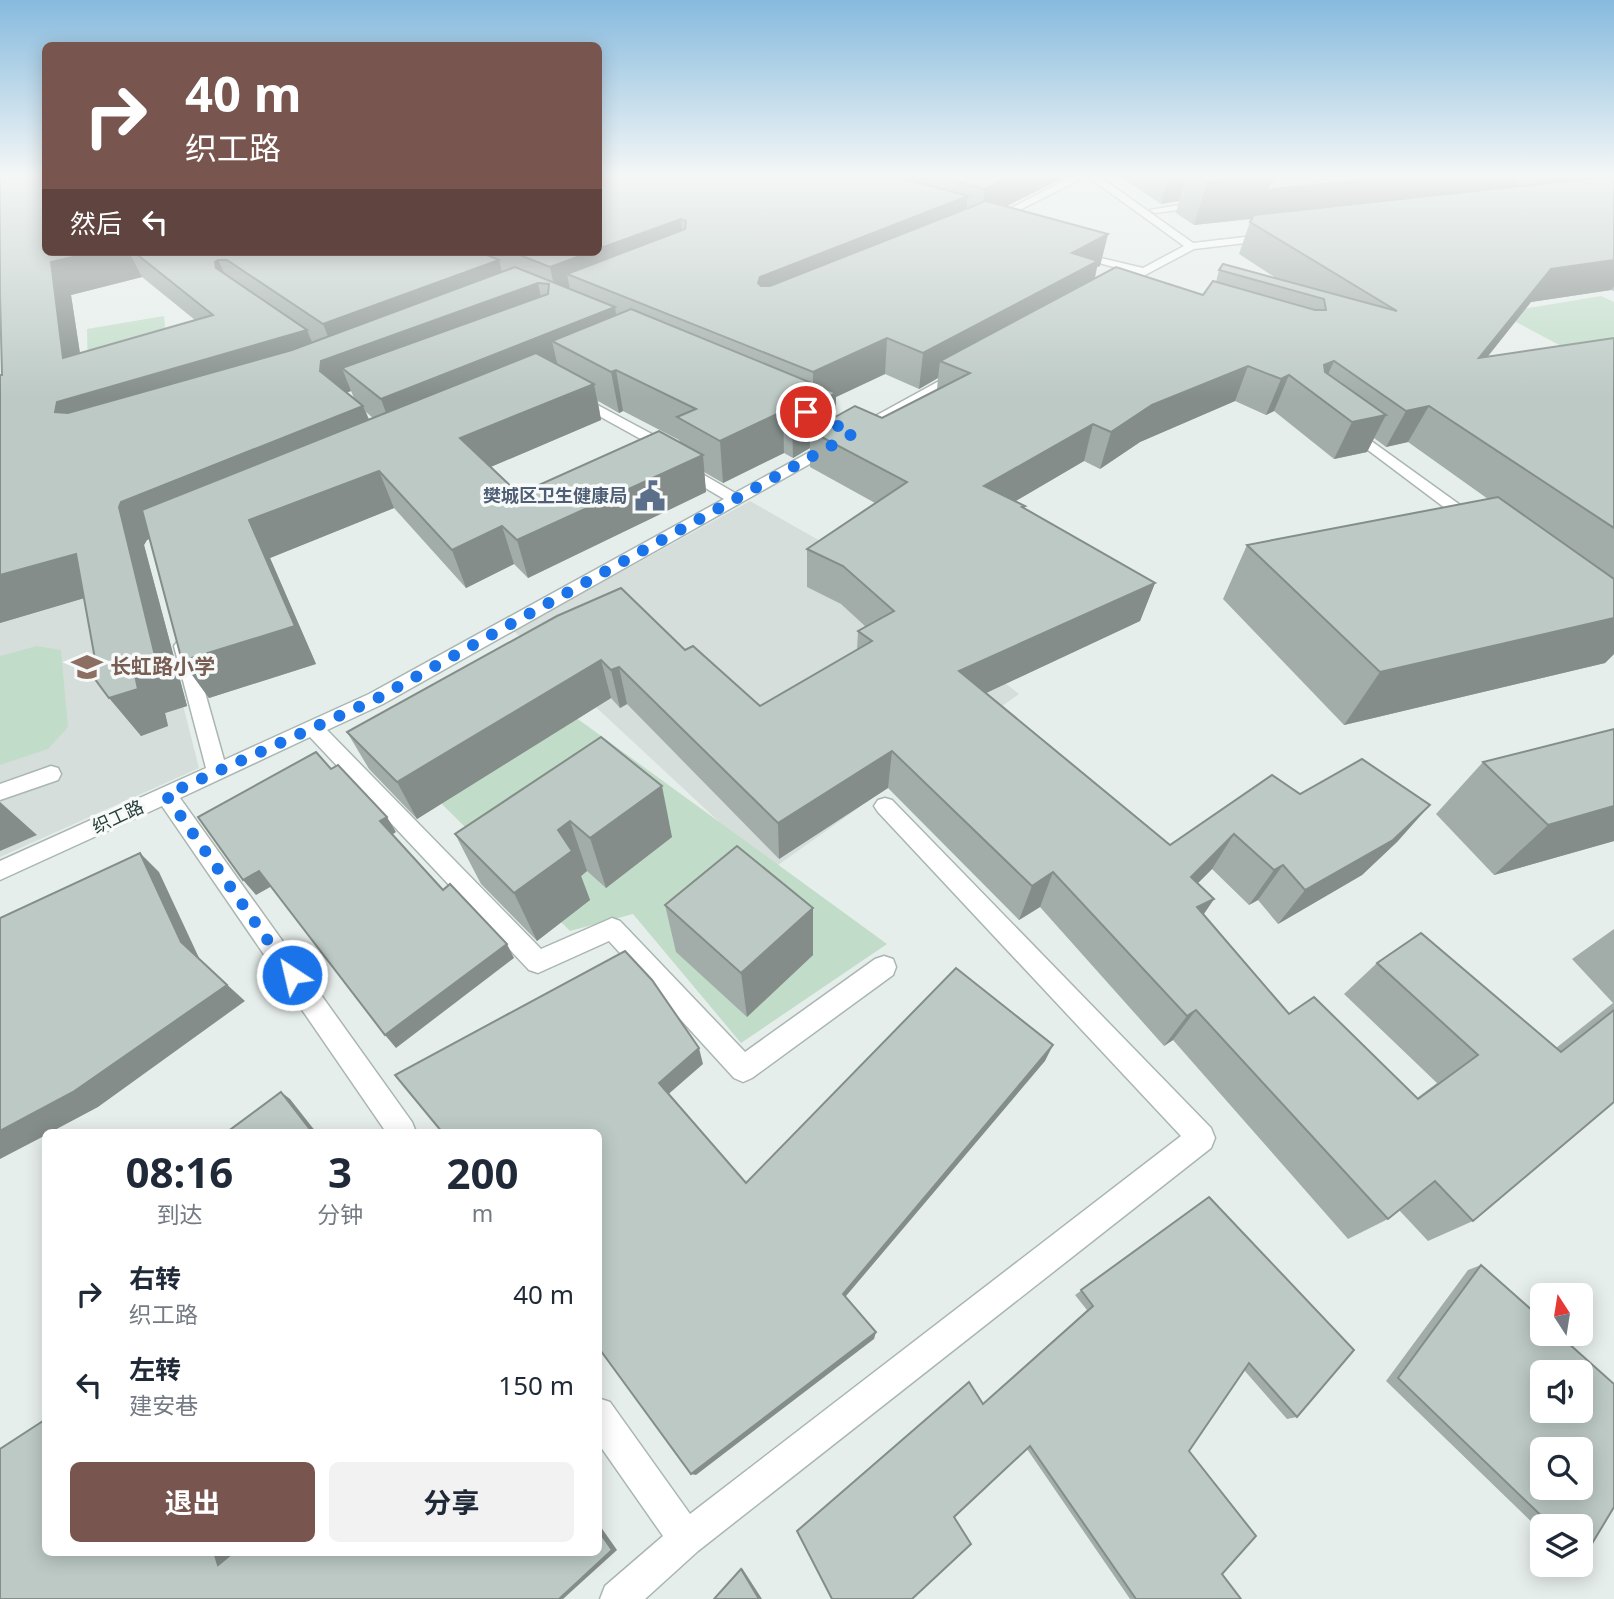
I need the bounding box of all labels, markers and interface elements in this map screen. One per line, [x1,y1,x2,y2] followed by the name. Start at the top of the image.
[185,60,302,126] text: 40 m
[70,70,161,161] icon: right
[185,126,281,169] text: 织工路
[136,203,174,241] icon: left
[70,205,122,241] text: 然后
[776,382,836,442] pin
[787,393,825,431] icon: arrive
[633,479,667,513] public building icon: 樊城区卫生健康局
[483,483,627,507] place label: 樊城区卫生健康局
[70,650,104,684] school or university icon: 长虹路小学
[110,652,215,680] place label: 长虹路小学
[88,794,147,838] street label: 织工路
[255,938,329,1012] position arrow
[126,1143,233,1200] text: 08:16
[328,1143,352,1200] text: 3
[446,1144,518,1201] text: 200
[472,1197,493,1229] text: m
[156,1198,202,1230] text: 到达
[317,1198,363,1230] text: 分钟
[129,1260,181,1296] text: 右转
[70,1275,108,1313] icon: right
[513,1276,574,1312] text: 40 m
[1530,1283,1592,1346] north arrow
[1530,1283,1593,1577] map controls
[129,1298,198,1330] text: 织工路
[129,1351,181,1387] text: 左转
[1530,1360,1593,1423] button: sound
[70,1366,108,1404] icon: left
[498,1367,574,1403] text: 150 m
[129,1389,198,1421] text: 建安巷
[1530,1437,1593,1500] button: search
[70,1462,315,1542] button: 退出
[329,1462,574,1542] button: 分享
[1530,1514,1593,1577] button: layers

